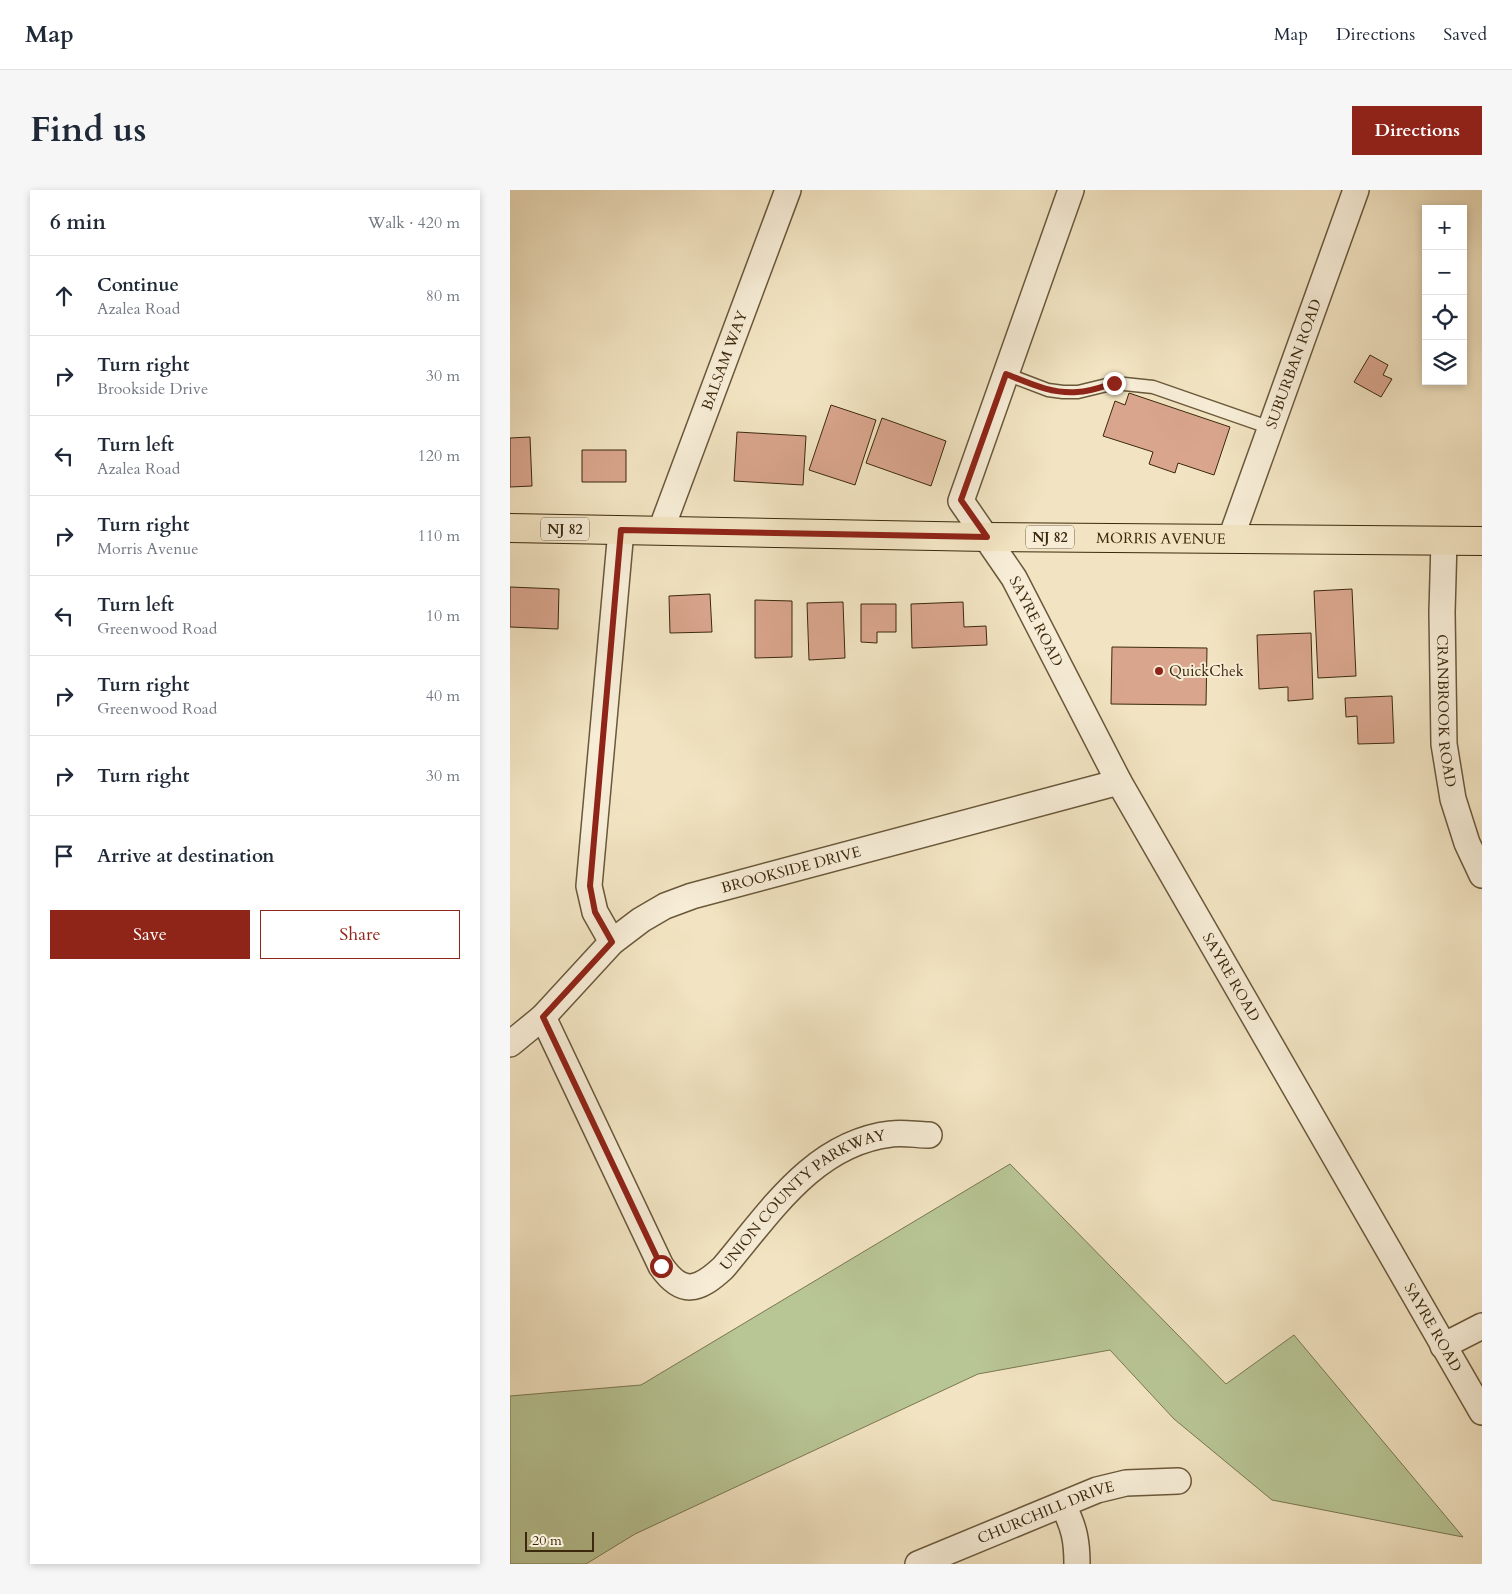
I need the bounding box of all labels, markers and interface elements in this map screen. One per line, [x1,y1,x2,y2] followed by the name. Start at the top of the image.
[25,18,74,51] text: Map
[1274,22,1308,47] text: Map
[1336,22,1415,47] text: Directions
[1443,22,1487,47] text: Saved
[30,106,146,154] text: Find us
[1352,106,1482,155] button: Directions
[1422,205,1467,385] map controls
[1422,205,1467,250] button: +
[50,208,106,237] text: 6 min
[368,212,460,234] text: Walk · 420 m
[1422,250,1467,295] button: −
[97,272,179,298] text: Continue
[50,282,78,310] icon: ahead
[426,285,460,307] text: 80 m
[1422,295,1467,340] button: locate
[1261,296,1326,432] street label: SUBURBAN ROAD
[97,298,180,320] text: Azalea Road
[697,307,752,413] street label: BALSAM WAY
[1422,340,1467,385] button: layers
[97,352,189,378] text: Turn right
[50,362,78,390] icon: right
[426,365,460,387] text: 30 m
[1103,372,1126,395] route end
[97,378,208,400] text: Brookside Drive
[97,432,174,458] text: Turn left
[50,442,78,470] icon: left
[418,445,460,467] text: 120 m
[97,458,180,480] text: Azalea Road
[97,512,189,538] text: Turn right
[541,518,589,540] road number: NJ 82
[50,522,78,550] icon: right
[418,525,460,547] text: 110 m
[1026,526,1074,548] road number: NJ 82
[1096,528,1226,549] street label: MORRIS AVENUE
[97,538,198,560] text: Morris Avenue
[1005,573,1068,670] street label: SAYRE ROAD
[97,592,174,618] text: Turn left
[50,602,78,630] icon: left
[426,605,460,627] text: 10 m
[97,618,217,640] text: Greenwood Road
[1432,634,1461,789] street label: CRANBROOK ROAD
[1169,661,1244,681] place label: QuickChek
[1153,665,1165,677] marker: QuickChek
[97,672,189,698] text: Turn right
[50,682,78,710] icon: right
[426,685,460,707] text: 40 m
[97,698,217,720] text: Greenwood Road
[50,762,78,790] icon: right
[97,763,189,789] text: Turn right
[426,765,460,787] text: 30 m
[719,841,863,898] street label: BROOKSIDE DRIVE
[50,842,78,870] icon: arrive
[97,843,274,869] text: Arrive at destination
[50,910,250,959] button: Save
[260,910,460,959] button: Share
[1198,929,1265,1025] street label: SAYRE ROAD
[715,1125,888,1275] street label: UNION COUNTY PARKWAY
[650,1255,673,1278] route start
[1400,1279,1467,1375] street label: SAYRE ROAD
[974,1476,1116,1548] street label: CHURCHILL DRIVE
[525,1529,594,1552] scale bar
[532,1531,562,1550] text: 20 m

